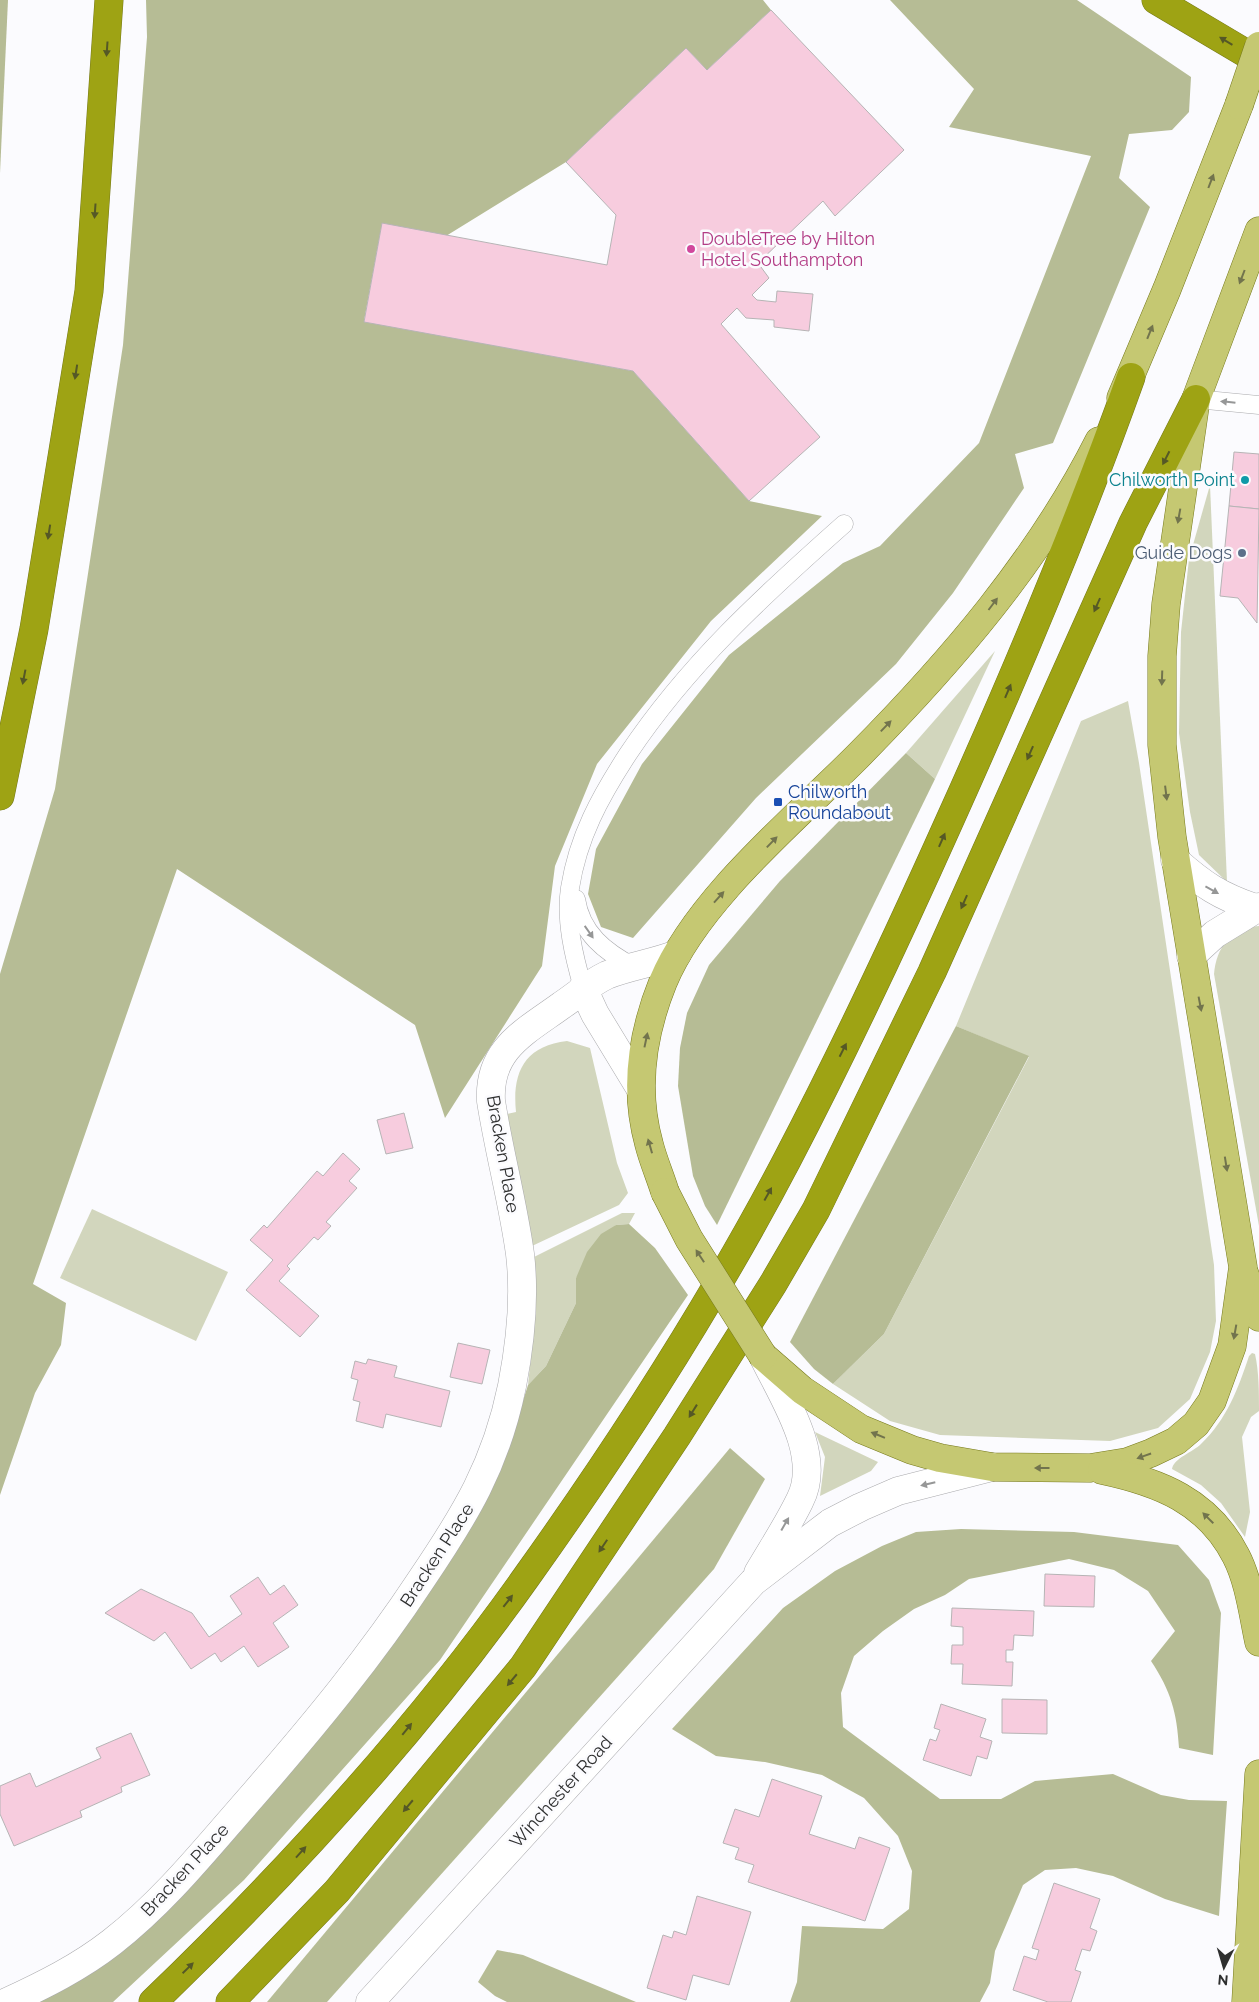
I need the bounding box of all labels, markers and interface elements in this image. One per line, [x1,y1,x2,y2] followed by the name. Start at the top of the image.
[1219,37,1232,46] one-way arrow
[102,41,110,57] one-way arrow
[1207,173,1215,188] one-way arrow
[91,203,99,219] one-way arrow
[701,228,875,270] place label: DoubleTree by Hilton Hotel Southampton
[685,243,697,255] marker: DoubleTree by Hilton Hotel Southampton
[1238,270,1246,285] one-way arrow
[1146,325,1154,339] one-way arrow
[71,364,79,380] one-way arrow
[1219,398,1235,406] one-way arrow
[1162,451,1170,465] one-way arrow
[1109,469,1235,490] place label: Chilworth Point
[1239,474,1251,486] marker: Chilworth Point
[1175,509,1183,525] one-way arrow
[45,525,53,541] one-way arrow
[1135,542,1232,563] place label: Guide Dogs
[1236,547,1248,559] marker: Guide Dogs
[988,598,999,611] one-way arrow
[1092,598,1100,612] one-way arrow
[20,669,28,684] one-way arrow
[1157,670,1165,686] one-way arrow
[1004,683,1012,698] one-way arrow
[880,721,892,733] one-way arrow
[1026,746,1034,760] one-way arrow
[788,781,891,823] place label: Chilworth Roundabout
[1162,786,1170,802] one-way arrow
[772,796,784,808] marker: Chilworth Roundabout
[938,833,946,847] one-way arrow
[766,836,778,848] one-way arrow
[1205,885,1219,894] one-way arrow
[714,891,725,904] one-way arrow
[960,895,968,909] one-way arrow
[584,925,594,938] one-way arrow
[1196,996,1204,1012] one-way arrow
[642,1032,650,1047] one-way arrow
[839,1043,847,1057] one-way arrow
[483,1094,524,1215] street label: Bracken Place
[645,1138,653,1153] one-way arrow
[1222,1156,1230,1172] one-way arrow
[764,1188,773,1201] one-way arrow
[695,1249,705,1262] one-way arrow
[1230,1325,1238,1341] one-way arrow
[688,1404,697,1417] one-way arrow
[871,1431,885,1439] one-way arrow
[1136,1453,1151,1460] one-way arrow
[1033,1463,1049,1471] one-way arrow
[920,1480,935,1488] one-way arrow
[395,1499,478,1610] street label: Bracken Place
[1202,1513,1214,1525] one-way arrow
[781,1518,790,1531] one-way arrow
[598,1540,608,1553] one-way arrow
[503,1595,514,1608] one-way arrow
[506,1674,517,1687] one-way arrow
[402,1723,413,1736] one-way arrow
[505,1732,616,1852] street label: Winchester Road
[402,1799,414,1811] one-way arrow
[136,1819,233,1920] street label: Bracken Place
[295,1846,307,1858] one-way arrow
[1199,1942,1249,1992] north arrow
[182,1962,194,1974] one-way arrow
[1217,1972,1229,1988] text: N

